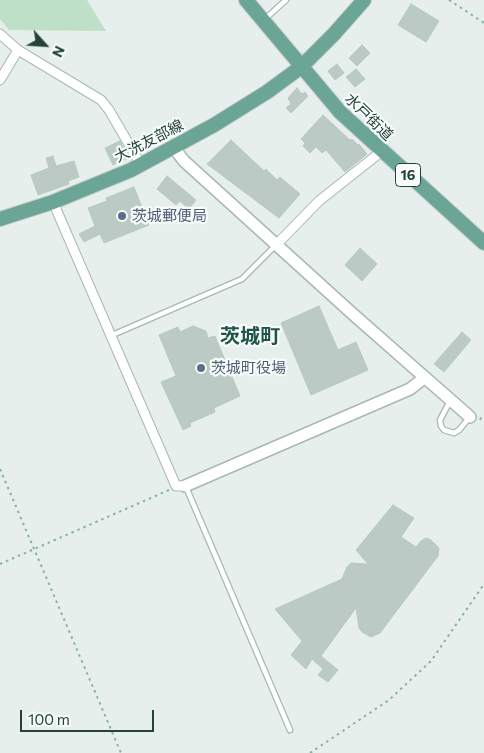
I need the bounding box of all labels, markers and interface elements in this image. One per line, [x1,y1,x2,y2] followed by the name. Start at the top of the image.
[20,20,70,70] north arrow
[49,43,69,60] text: N
[341,90,397,144] street label: 水戸街道
[112,116,186,166] street label: 大洗友部線
[396,164,420,186] road number: 16
[132,207,207,225] place label: 茨城郵便局
[116,210,128,222] marker: 茨城郵便局
[220,324,280,348] district label: 茨城町
[211,359,286,377] place label: 茨城町役場
[195,362,207,374] marker: 茨城町役場
[22,700,156,732] scale bar
[28,710,70,728] text: 100 m

